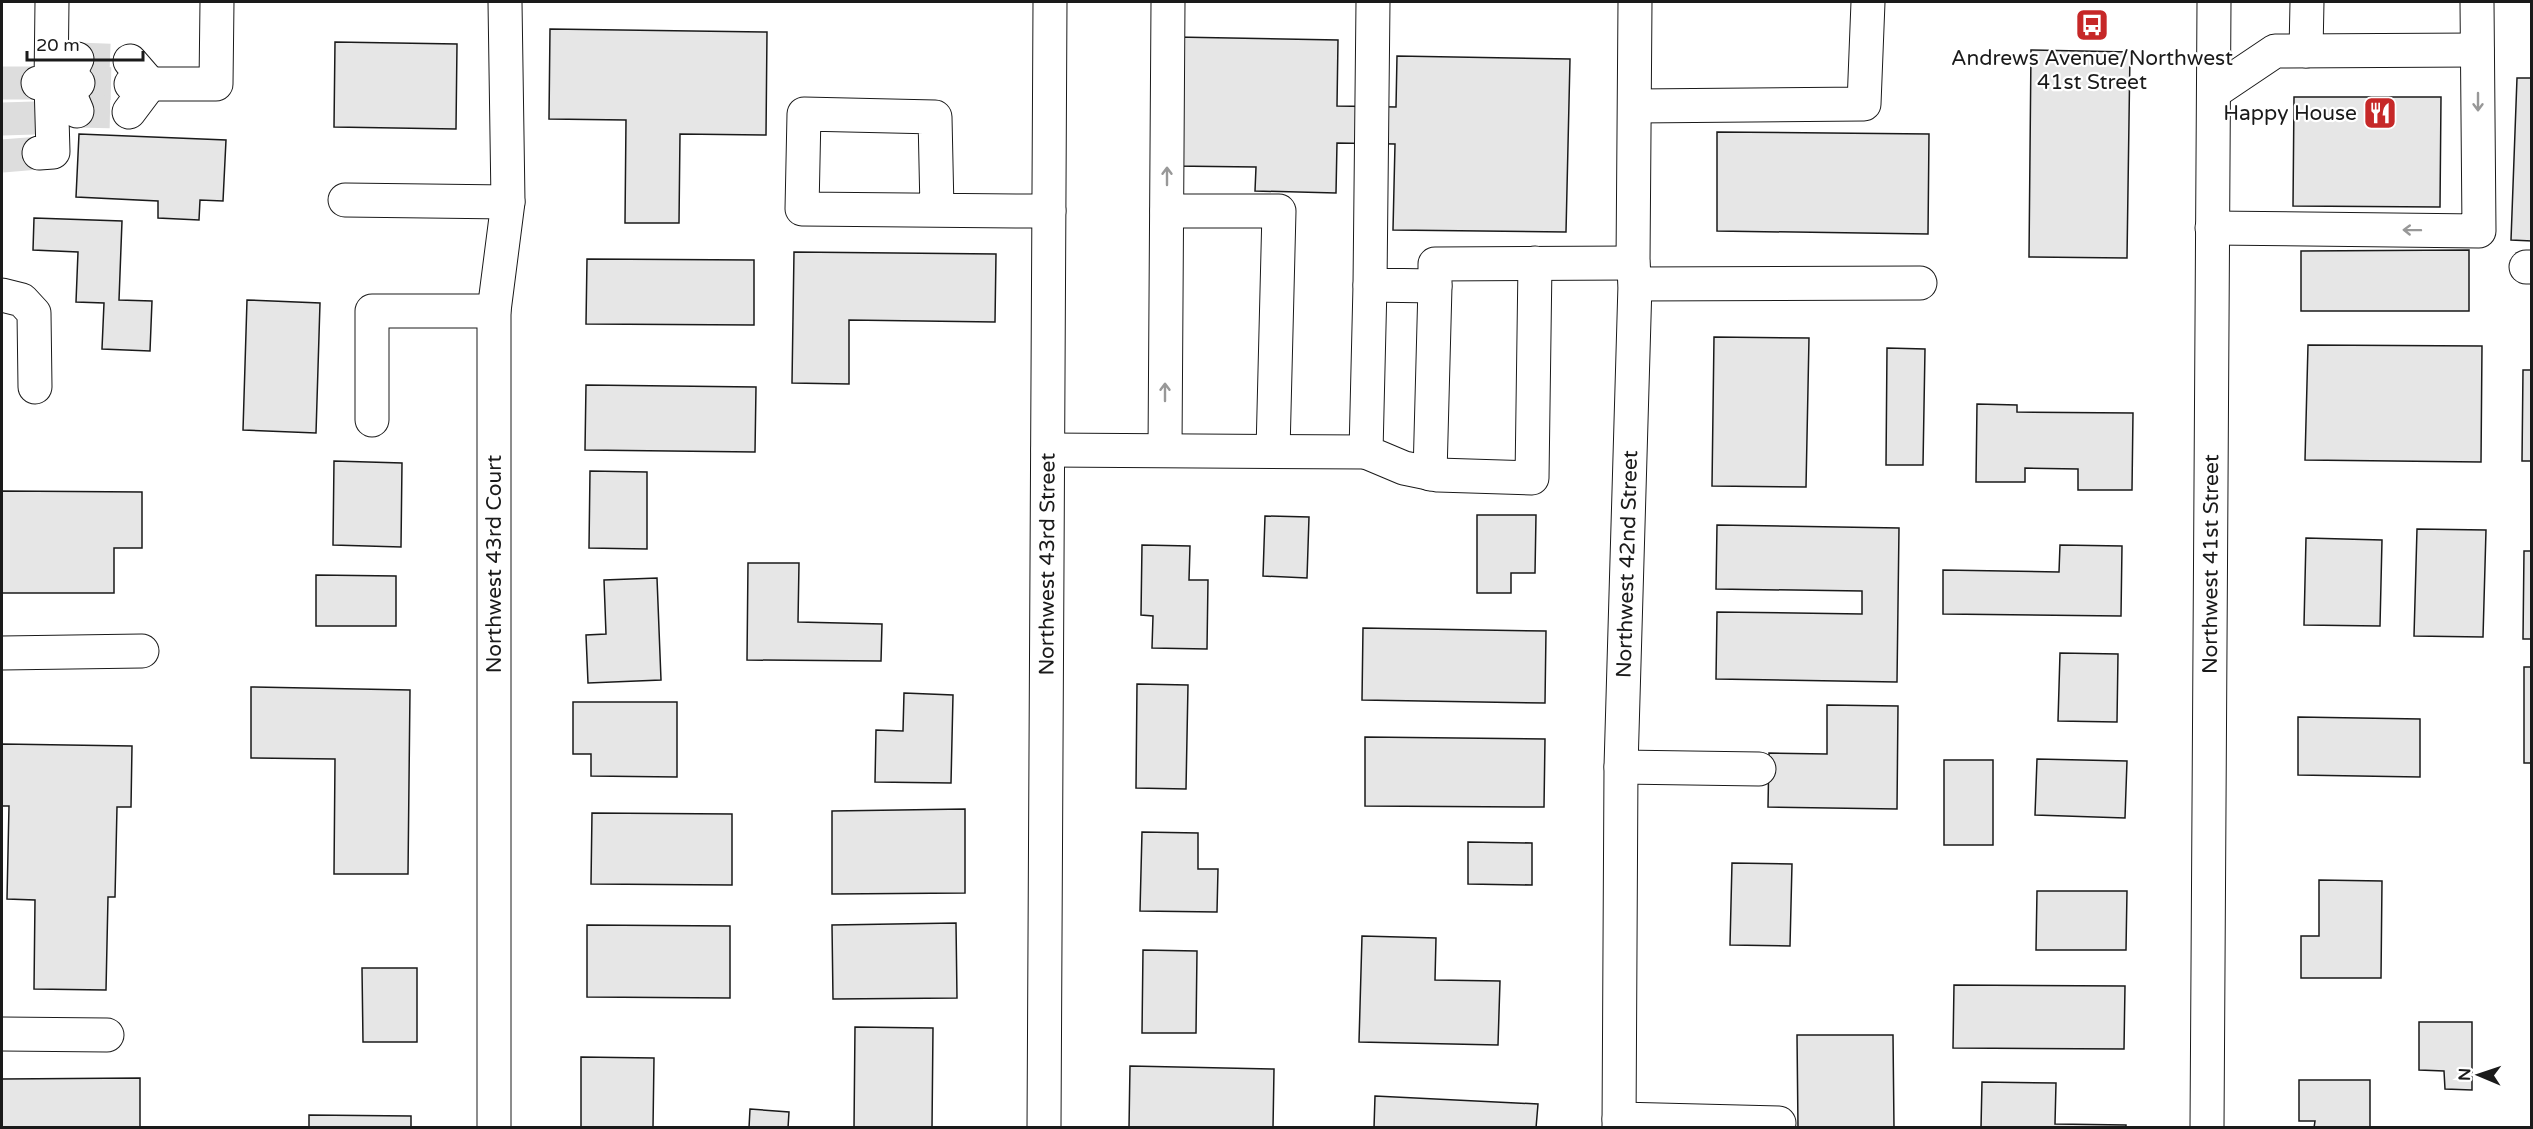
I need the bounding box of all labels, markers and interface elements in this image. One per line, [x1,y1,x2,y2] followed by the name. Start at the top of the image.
[2074,7,2110,43] bus stop icon: Andrews Avenue/Northwest 41st Street
[27,24,142,62] scale bar
[36,34,80,56] text: 20 m
[1951,46,2233,95] place label: Andrews Avenue/Northwest 41st Street
[2472,91,2484,111] one-way arrow
[2362,95,2398,131] restaurant icon: Happy House
[2223,101,2357,126] place label: Happy House
[1161,166,1173,186] one-way arrow
[2403,224,2423,236] one-way arrow
[1159,382,1171,402] one-way arrow
[1611,450,1643,678] street label: Northwest 42nd Street
[1034,453,1060,676] street label: Northwest 43rd Street
[2197,454,2224,674] street label: Northwest 41st Street
[482,455,507,673] street label: Northwest 43rd Court
[2449,1045,2509,1105] north arrow
[2455,1068,2475,1081] text: N

